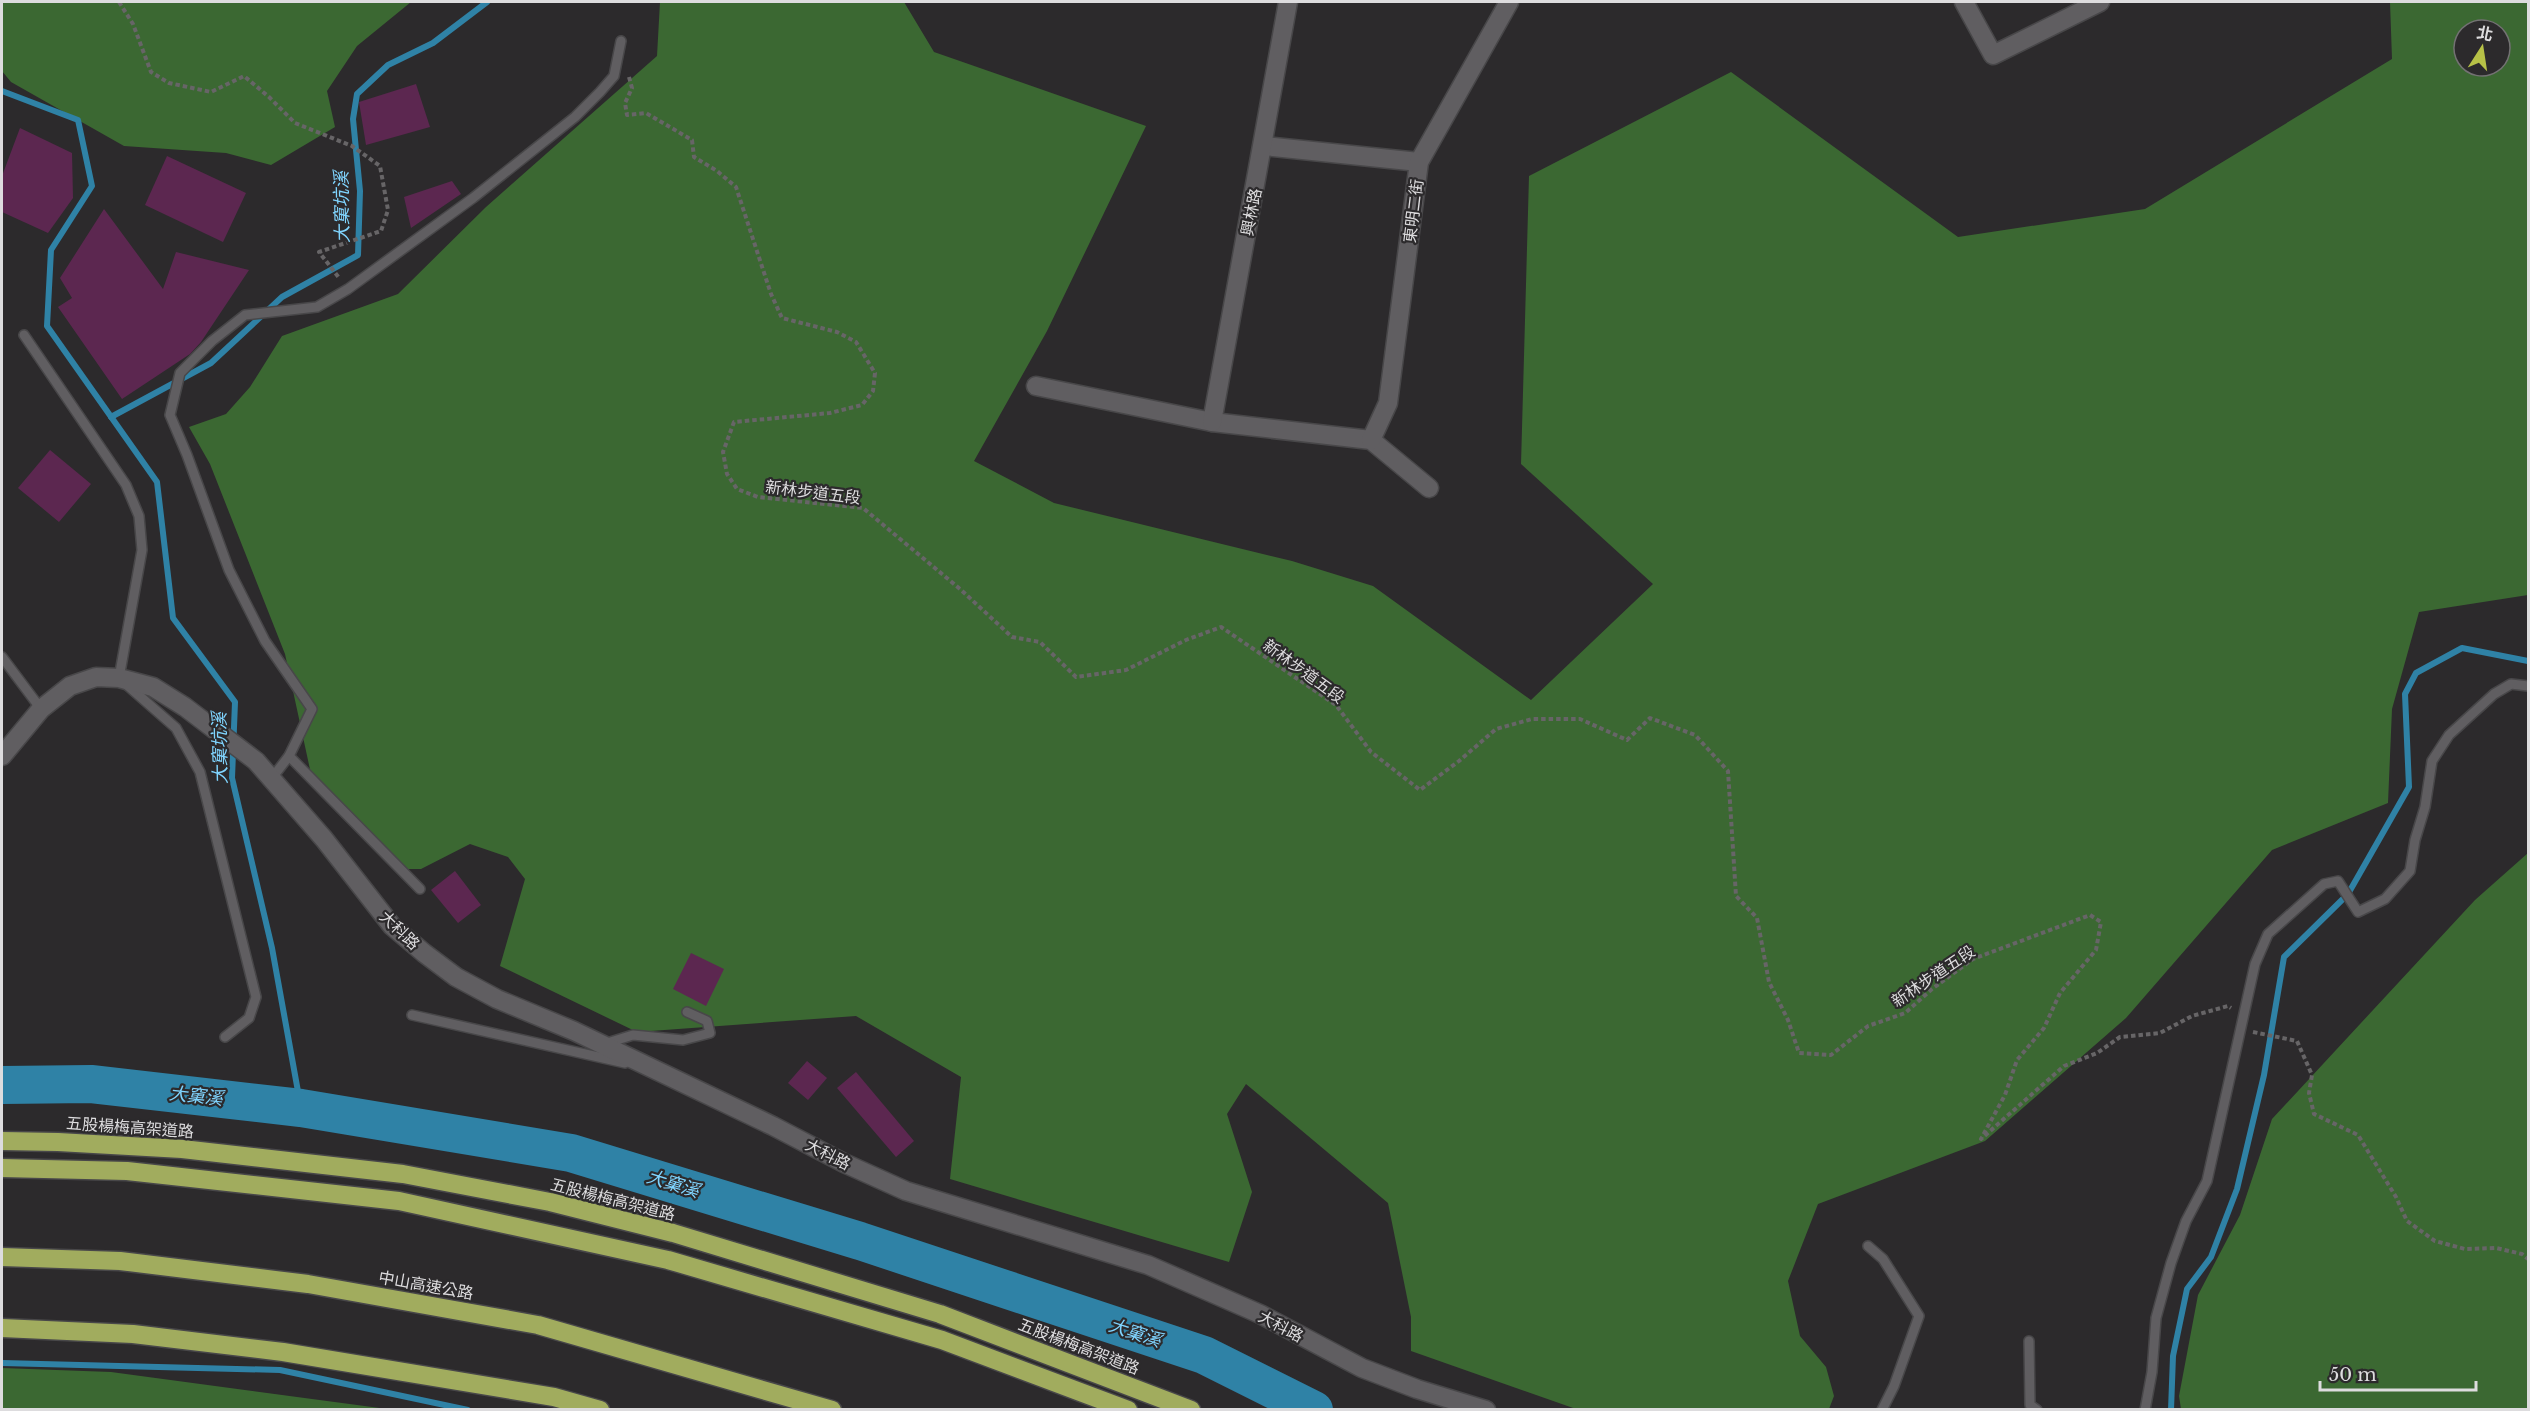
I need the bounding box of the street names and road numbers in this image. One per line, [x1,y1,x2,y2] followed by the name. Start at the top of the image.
[1399,178,1427,244] street label: 東明二街
[1237,187,1265,237] street label: 興林路
[764,476,862,508] street label: 新林步道五段
[1259,635,1349,707] street label: 新林步道五段
[376,906,424,954] street label: 大科路
[1888,941,1978,1011] street label: 新林步道五段
[65,1113,195,1141] street label: 五股楊梅高架道路
[802,1134,854,1174] street label: 大科路
[548,1174,678,1224] street label: 五股楊梅高架道路
[377,1267,475,1303] street label: 中山高速公路
[1255,1306,1307,1346] street label: 大科路
[1016,1314,1142,1378] street label: 五股楊梅高架道路

